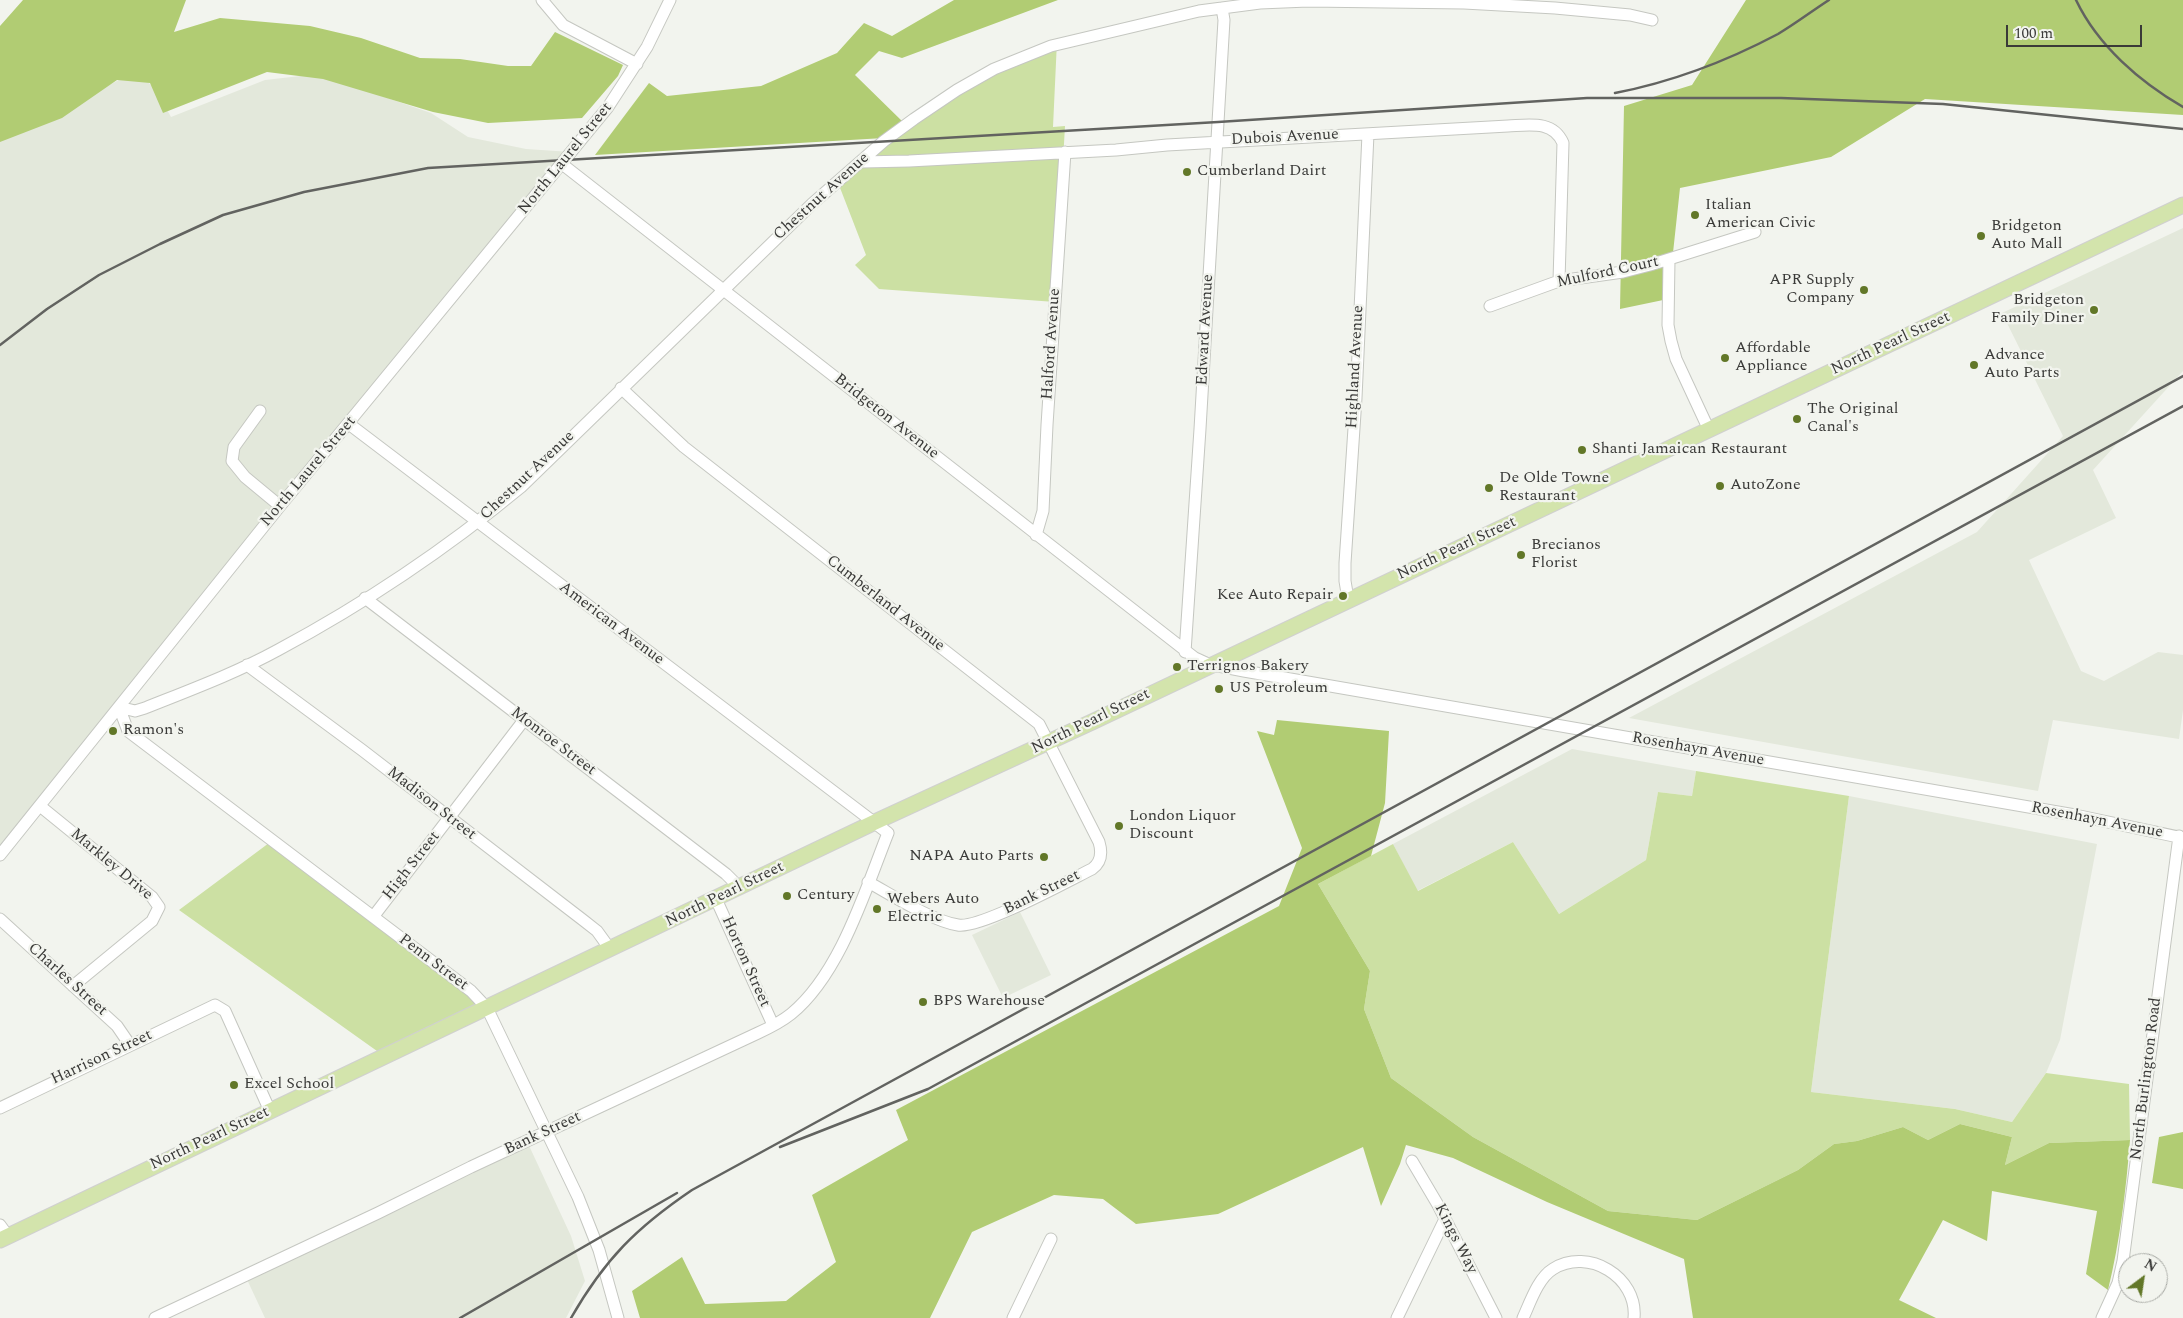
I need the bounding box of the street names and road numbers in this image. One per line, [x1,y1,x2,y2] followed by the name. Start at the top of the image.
[515,99,617,219] street label: North Laurel Street
[1231,126,1339,150] street label: Dubois Avenue
[770,149,874,245] street label: Chestnut Avenue
[1555,253,1661,293] street label: Mulford Court
[1193,274,1219,386] street label: Edward Avenue
[1039,288,1065,400] street label: Halford Avenue
[1343,305,1369,429] street label: Highland Avenue
[1828,308,1954,380] street label: North Pearl Street
[830,370,942,464] street label: Bridgeton Avenue
[257,413,361,531] street label: North Laurel Street
[477,427,579,525] street label: Chestnut Avenue
[1394,513,1520,585] street label: North Pearl Street
[822,552,948,656] street label: Cumberland Avenue
[555,578,667,670] street label: American Avenue
[1029,685,1153,759] street label: North Pearl Street
[506,704,600,780] street label: Monroe Street
[1630,729,1766,771] street label: Rosenhayn Avenue
[383,763,479,845] street label: Madison Street
[2029,799,2165,843] street label: Rosenhayn Avenue
[66,825,156,905] street label: Markley Drive
[379,828,445,904] street label: High Street
[663,858,787,932] street label: North Pearl Street
[1001,866,1083,920] street label: Bank Street
[716,914,774,1010] street label: Horton Street
[394,931,472,995] street label: Penn Street
[23,939,111,1021] street label: Charles Street
[2127,996,2167,1162] street label: North Burlington Road
[48,1026,156,1090] street label: Harrison Street
[147,1103,273,1175] street label: North Pearl Street
[502,1108,584,1160] street label: Bank Street
[1429,1201,1481,1277] street label: Kings Way

